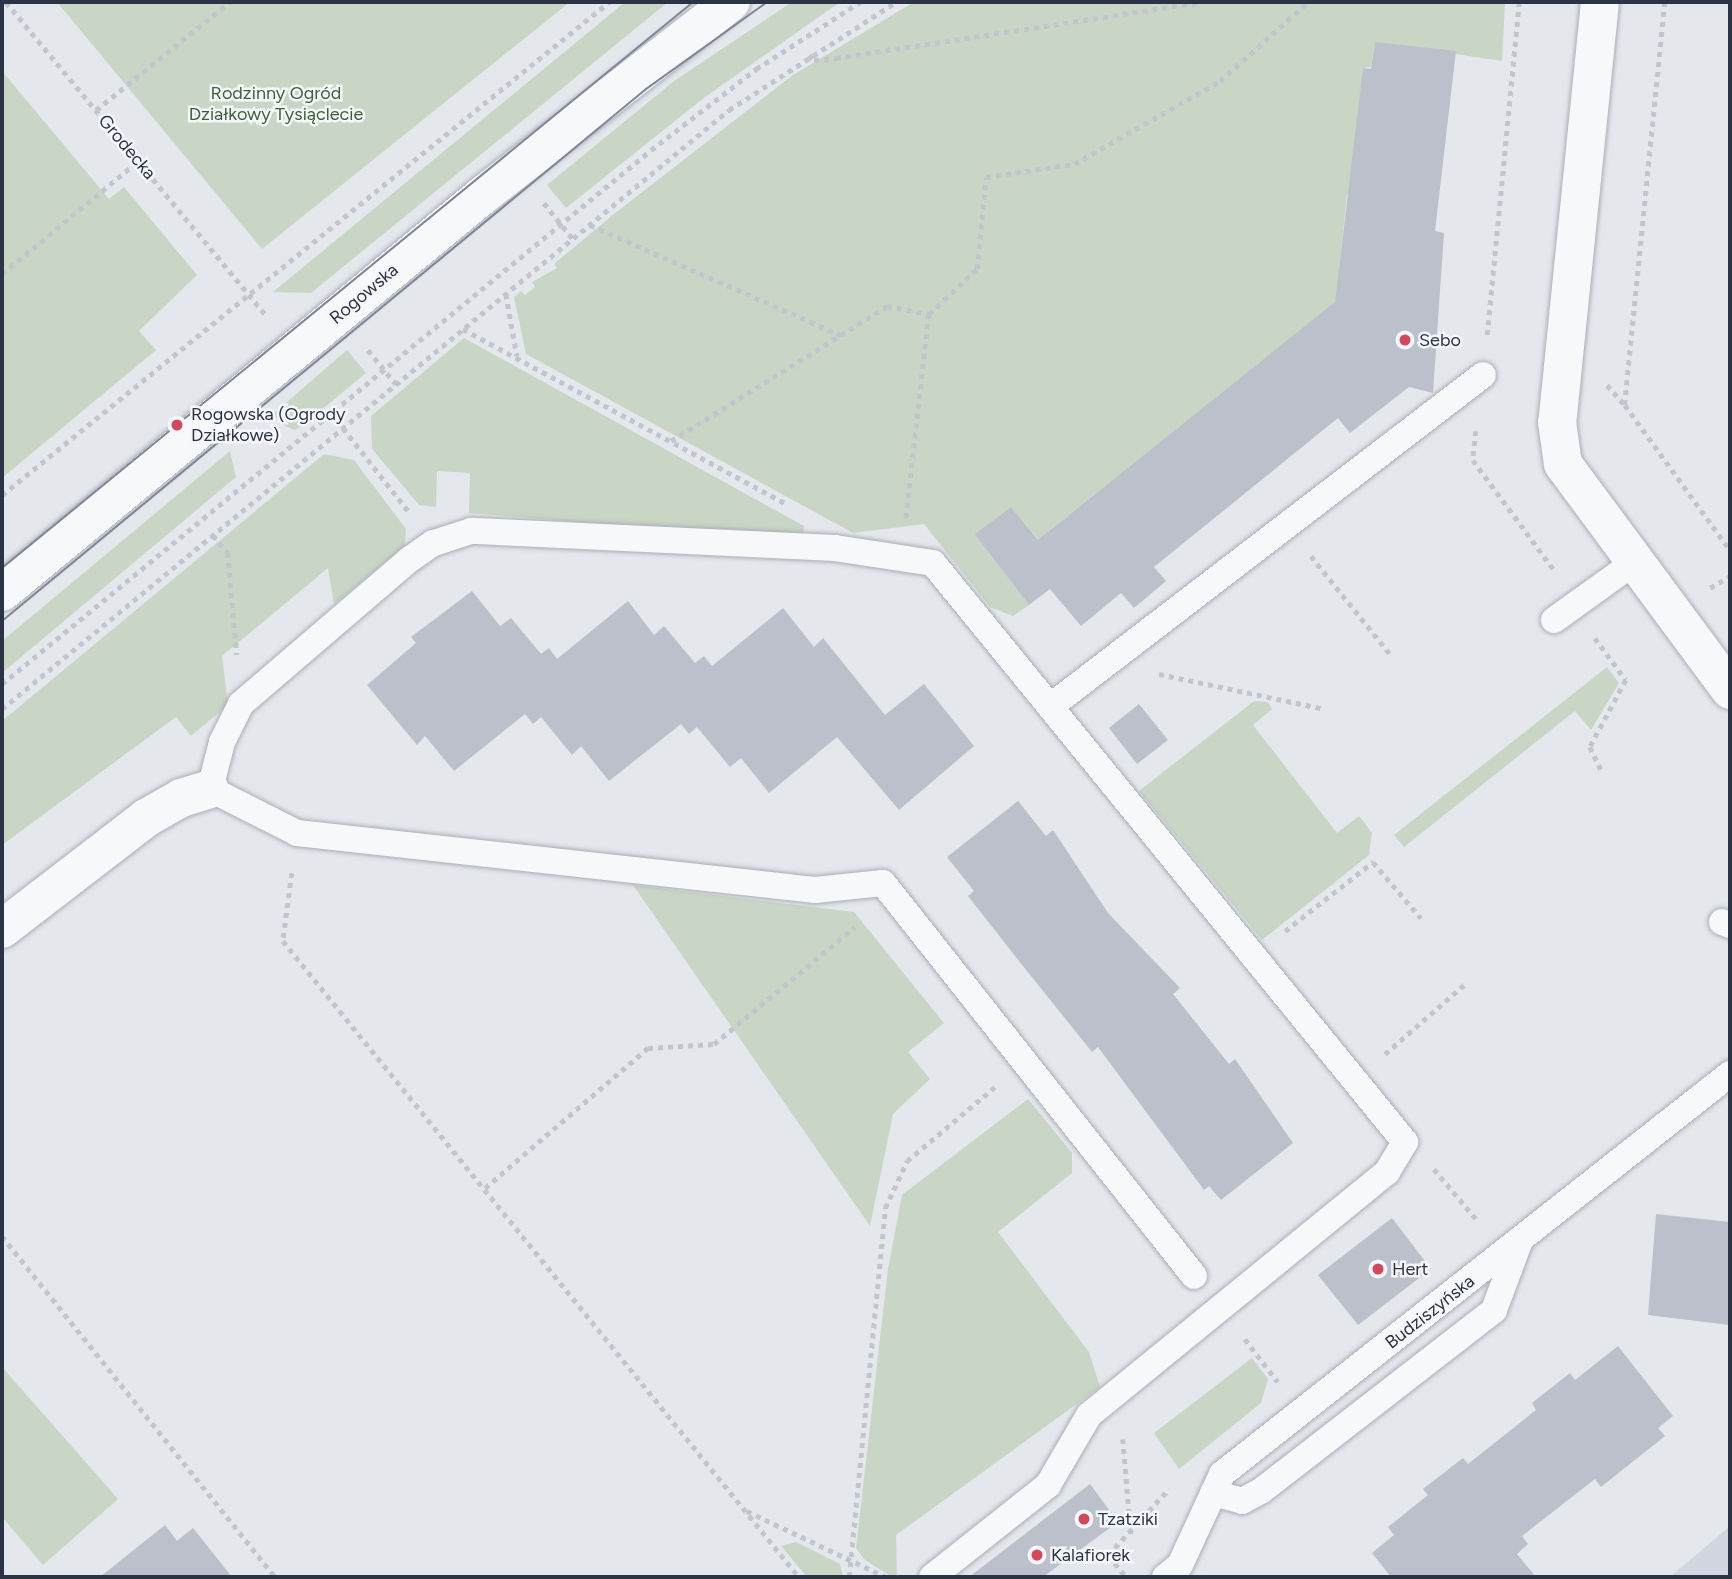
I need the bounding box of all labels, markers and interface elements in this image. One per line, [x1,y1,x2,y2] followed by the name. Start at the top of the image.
[189,83,363,126] park label: Rodzinny Ogród Działkowy Tysiąclecie
[94,110,160,184] street label: Grodecka
[325,259,403,329] street label: Rogowska
[1419,329,1461,351] place label: Sebo
[1397,332,1413,348] marker: Sebo
[191,404,346,446] place label: Rogowska (Ogrody Działkowe)
[169,417,185,433] marker: Rogowska (Ogrody Działkowe)
[1392,1258,1428,1280] place label: Hert
[1370,1261,1386,1277] marker: Hert
[1381,1270,1479,1354] street label: Budziszyńska
[1098,1508,1158,1530] place label: Tzatziki
[1076,1511,1092,1527] marker: Tzatziki
[1051,1544,1130,1566] place label: Kalafiorek
[1029,1547,1045,1563] marker: Kalafiorek

